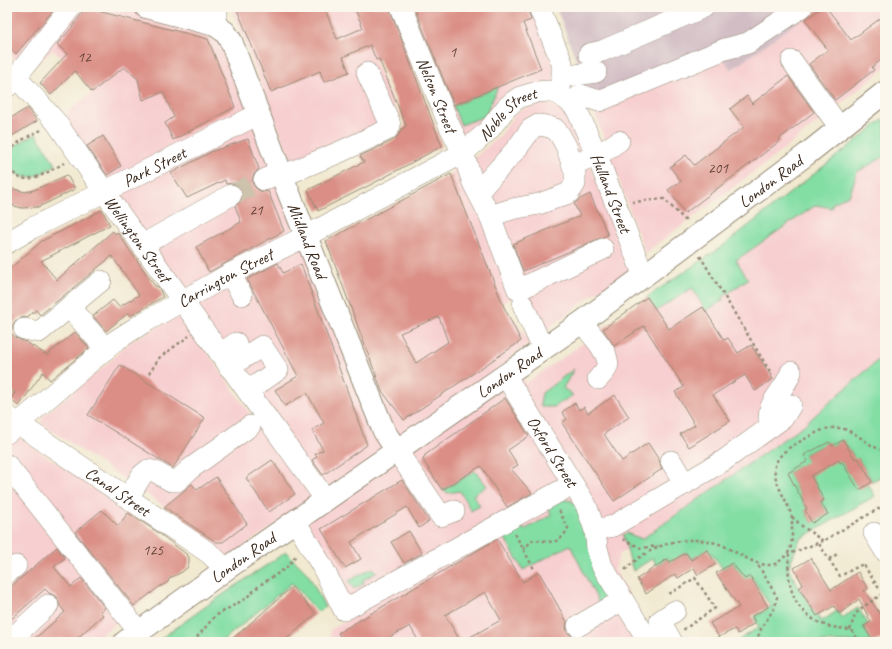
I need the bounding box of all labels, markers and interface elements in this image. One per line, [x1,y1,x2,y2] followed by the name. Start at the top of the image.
[450,43,458,62] house number: 1
[77,48,92,67] house number: 12
[412,54,462,139] street label: Nelson Street
[474,82,541,145] street label: Noble Street
[119,141,192,192] street label: Park Street
[586,150,637,238] street label: Hulland Street
[735,150,809,212] street label: London Road
[708,159,729,178] house number: 201
[100,192,177,288] street label: Wellington Street
[283,200,333,285] street label: Midland Road
[249,201,264,220] house number: 21
[174,243,279,312] street label: Carrington Street
[473,342,548,403] street label: London Road
[522,412,583,493] street label: Oxford Street
[81,462,156,522] street label: Canal Street
[206,527,282,588] street label: London Road
[143,541,164,560] house number: 125

